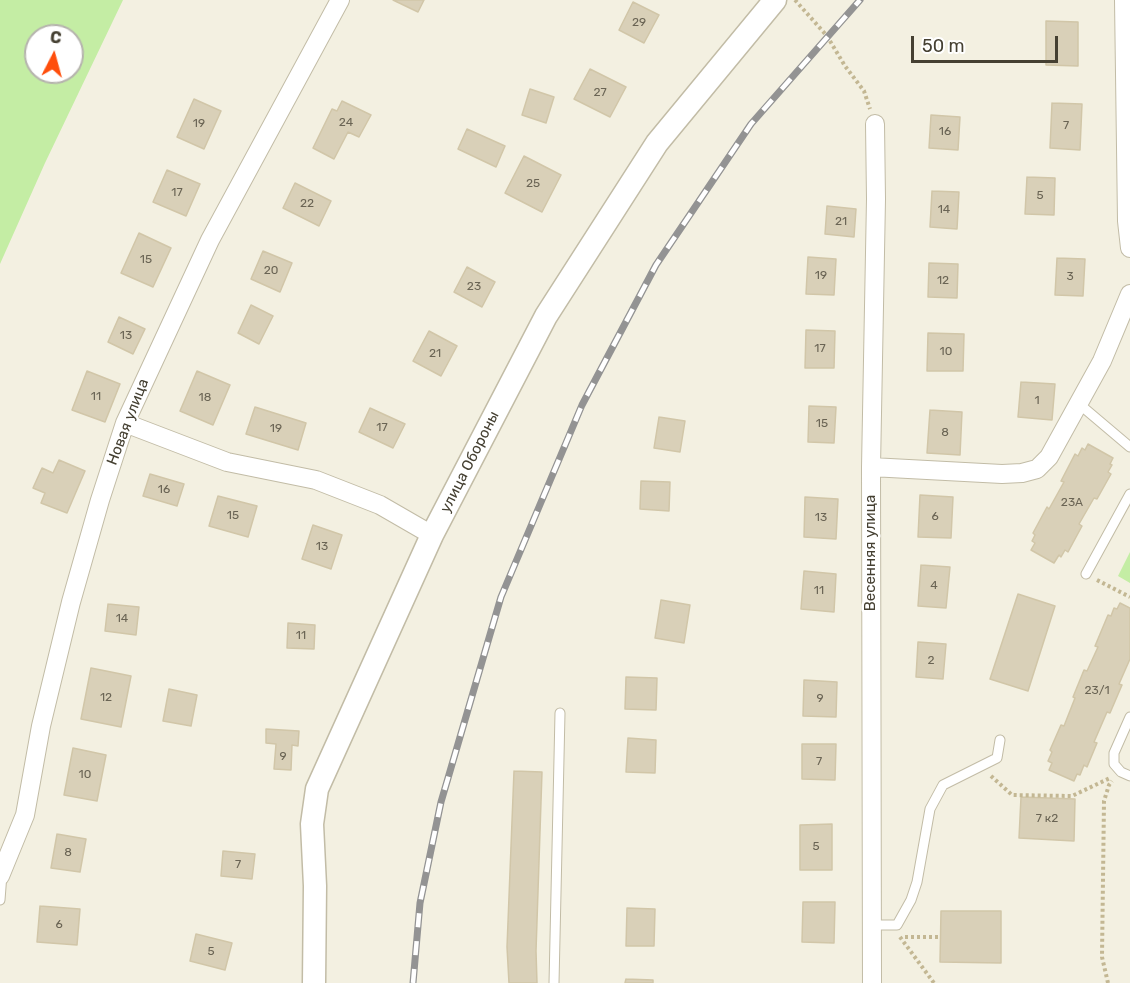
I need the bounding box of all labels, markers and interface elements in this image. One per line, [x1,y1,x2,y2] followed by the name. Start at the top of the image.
[632,16,646,30] house number: 29
[24,24,84,84] north arrow
[914,24,1061,62] scale bar
[49,28,62,48] text: С
[922,35,965,57] text: 50 m
[593,86,607,100] house number: 27
[339,116,353,130] house number: 24
[193,117,205,131] house number: 19
[1063,119,1069,133] house number: 7
[939,125,951,139] house number: 16
[526,177,540,191] house number: 25
[171,186,183,200] house number: 17
[1036,189,1044,203] house number: 5
[300,197,314,211] house number: 22
[938,203,950,217] house number: 14
[835,215,847,229] house number: 21
[140,253,152,267] house number: 15
[264,264,278,278] house number: 20
[815,269,827,283] house number: 19
[1066,270,1074,284] house number: 3
[937,274,949,288] house number: 12
[467,280,481,294] house number: 23
[120,329,132,343] house number: 13
[814,342,826,356] house number: 17
[940,345,952,359] house number: 10
[429,347,441,361] house number: 21
[103,376,153,468] street label: Новая улица
[91,390,101,404] house number: 11
[199,391,211,405] house number: 18
[1034,394,1040,408] house number: 1
[437,408,503,516] street label: улица Обороны
[816,417,828,431] house number: 15
[376,421,388,435] house number: 17
[270,422,282,436] house number: 19
[941,426,949,440] house number: 8
[158,483,170,497] house number: 16
[862,495,880,611] street label: Весенняя улица
[1061,496,1083,510] house number: 23А
[227,509,239,523] house number: 15
[931,510,939,524] house number: 6
[815,511,827,525] house number: 13
[316,540,328,554] house number: 13
[930,579,938,593] house number: 4
[814,584,824,598] house number: 11
[116,612,128,626] house number: 14
[296,629,306,643] house number: 11
[927,654,935,668] house number: 2
[1084,684,1110,698] house number: 23/1
[100,691,112,705] house number: 12
[816,692,824,706] house number: 9
[279,750,287,764] house number: 9
[816,755,822,769] house number: 7
[79,768,91,782] house number: 10
[1036,812,1058,826] house number: 7 к2
[812,840,820,854] house number: 5
[64,846,72,860] house number: 8
[235,858,241,872] house number: 7
[55,918,63,932] house number: 6
[207,945,215,959] house number: 5

